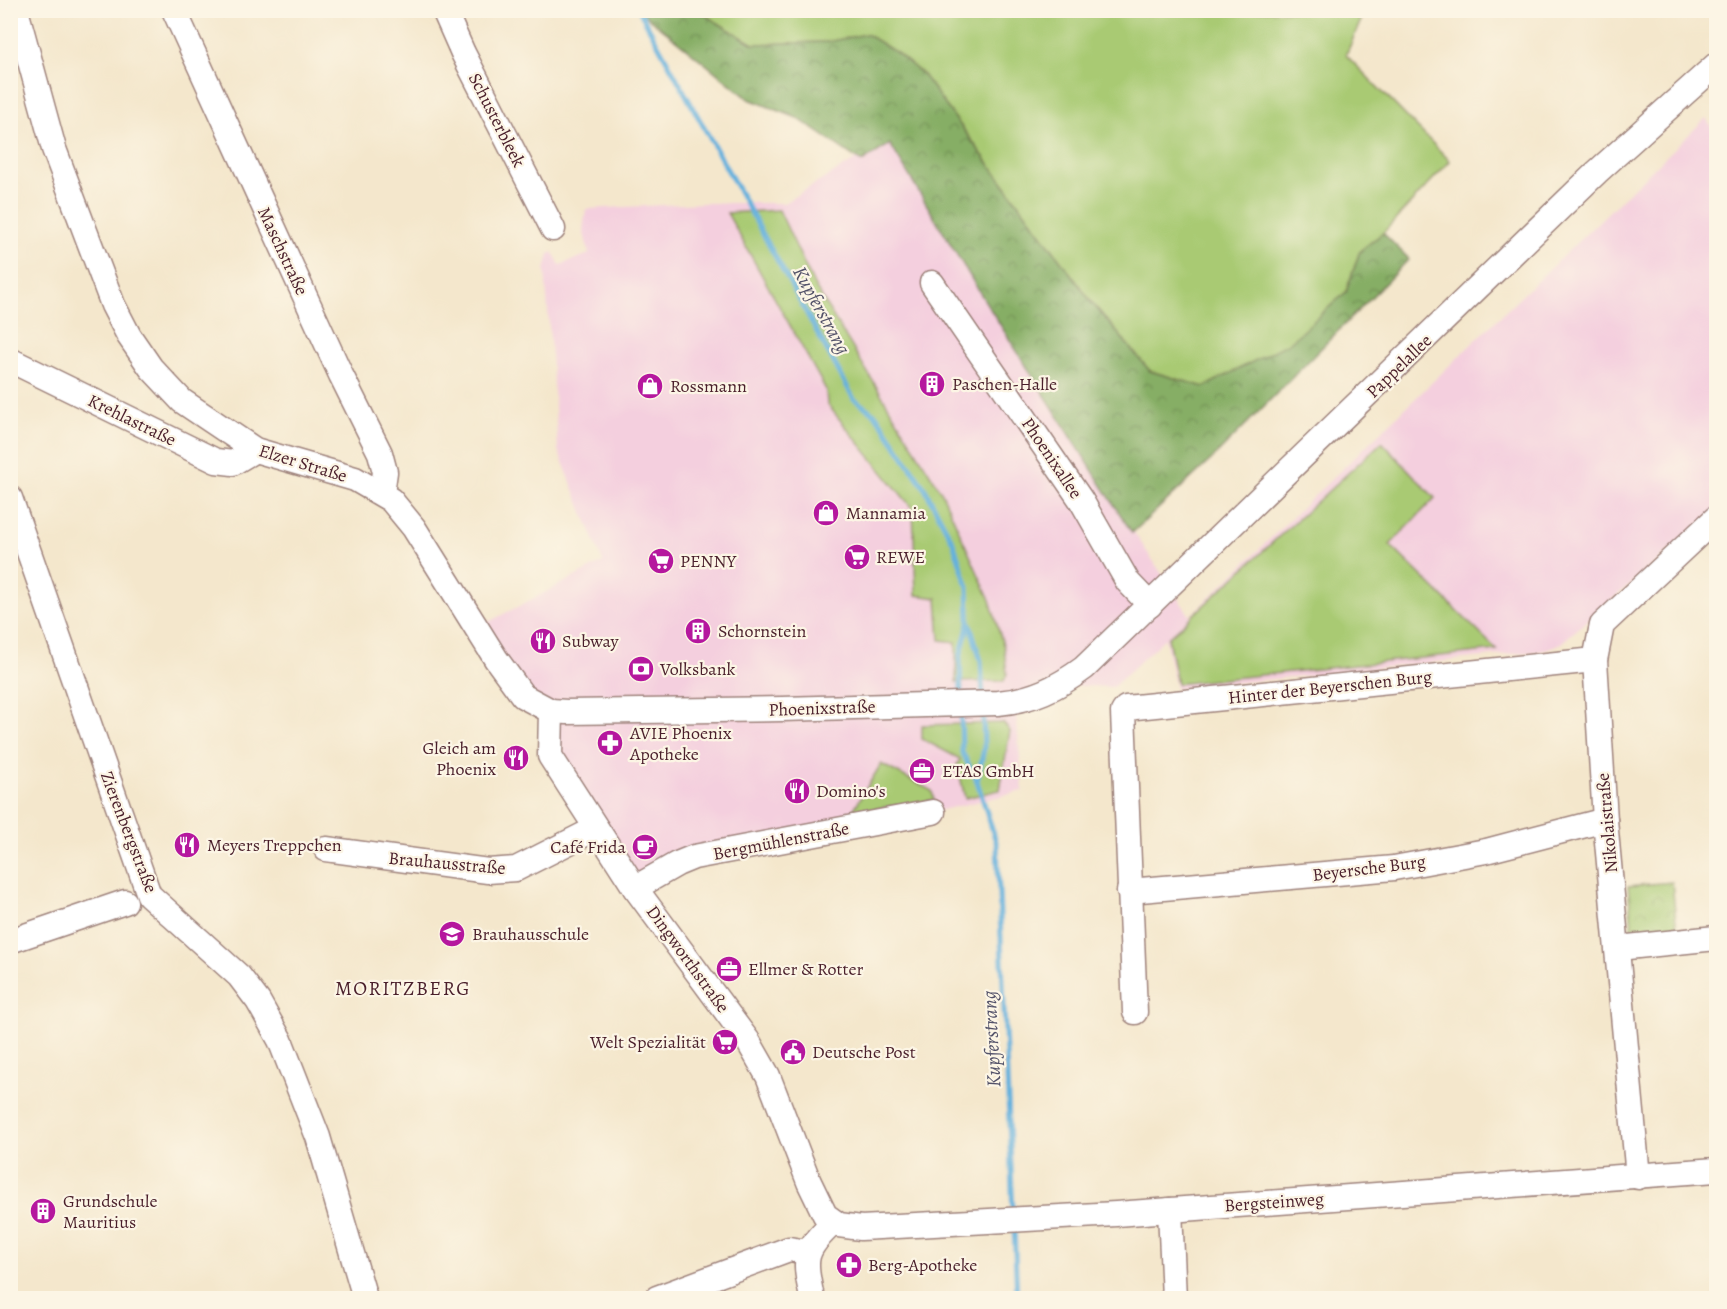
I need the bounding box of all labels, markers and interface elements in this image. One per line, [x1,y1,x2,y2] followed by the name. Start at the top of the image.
[463,69,531,171] street label: Schusterbleek
[252,203,314,299] street label: Maschstraße
[786,261,857,359] water label: Kupferstrang
[1361,329,1437,403] street label: Pappelallee
[917,369,947,399] building icon: Paschen-Halle
[635,371,665,401] shop icon: Rossmann
[952,372,1057,396] place label: Paschen-Halle
[670,374,747,398] place label: Rossmann
[84,388,180,452] street label: Krehlastraße
[1016,413,1088,503] street label: Phoenixallee
[256,438,350,488] street label: Elzer Straße
[811,498,841,528] shop icon: Mannamia
[846,501,927,525] place label: Mannamia
[842,542,872,572] supermarket icon: REWE
[876,545,925,569] place label: REWE
[646,546,676,576] supermarket icon: PENNY
[680,549,737,573] place label: PENNY
[683,616,713,646] building icon: Schornstein
[718,619,806,643] place label: Schornstein
[528,626,558,656] restaurant icon: Subway
[562,629,620,653] place label: Subway
[626,654,656,684] bank icon: Volksbank
[659,657,736,681] place label: Volksbank
[1227,664,1433,710] street label: Hinter der Beyerschen Burg
[768,694,876,722] street label: Phoenixstraße
[629,721,732,766] place label: AVIE Phoenix Apotheke
[595,728,625,758] pharmacy icon: AVIE Phoenix Apotheke
[422,736,496,781] place label: Gleich am Phoenix
[501,743,531,773] restaurant icon: Gleich am Phoenix
[907,756,937,786] office icon: ETAS GmbH
[942,759,1035,783] place label: ETAS GmbH
[95,768,163,896] street label: Zierenbergstraße
[1591,772,1623,874] street label: Nikolaistraße
[782,776,812,806] restaurant icon: Domino's
[816,779,886,803] place label: Domino's
[711,816,851,866] street label: Bergmühlenstraße
[172,830,202,860] restaurant icon: Meyers Treppchen
[630,832,660,862] cafe icon: Café Frida
[207,833,342,857] place label: Meyers Treppchen
[550,835,627,859] place label: Café Frida
[387,846,507,880] street label: Brauhausstraße
[1311,849,1427,887] street label: Beyersche Burg
[641,900,735,1018] street label: Dingworthstraße
[437,919,467,949] school or university icon: Brauhausschule
[472,922,589,946] place label: Brauhausschule
[714,954,744,984] office icon: Ellmer & Rotter
[748,957,863,981] place label: Ellmer & Rotter
[335,975,471,1002] district label: MORITZBERG
[975,990,1008,1088] water label: Kupferstrang
[710,1027,740,1057] supermarket icon: Welt Spezialität
[589,1030,706,1054] place label: Welt Spezialität
[778,1037,808,1067] public building icon: Deutsche Post
[812,1040,916,1064] place label: Deutsche Post
[1223,1187,1325,1217] street label: Bergsteinweg
[63,1189,157,1234] place label: Grundschule Mauritius
[28,1196,58,1226] building icon: Grundschule Mauritius
[834,1250,864,1280] pharmacy icon: Berg-Apotheke
[868,1253,977,1277] place label: Berg-Apotheke

